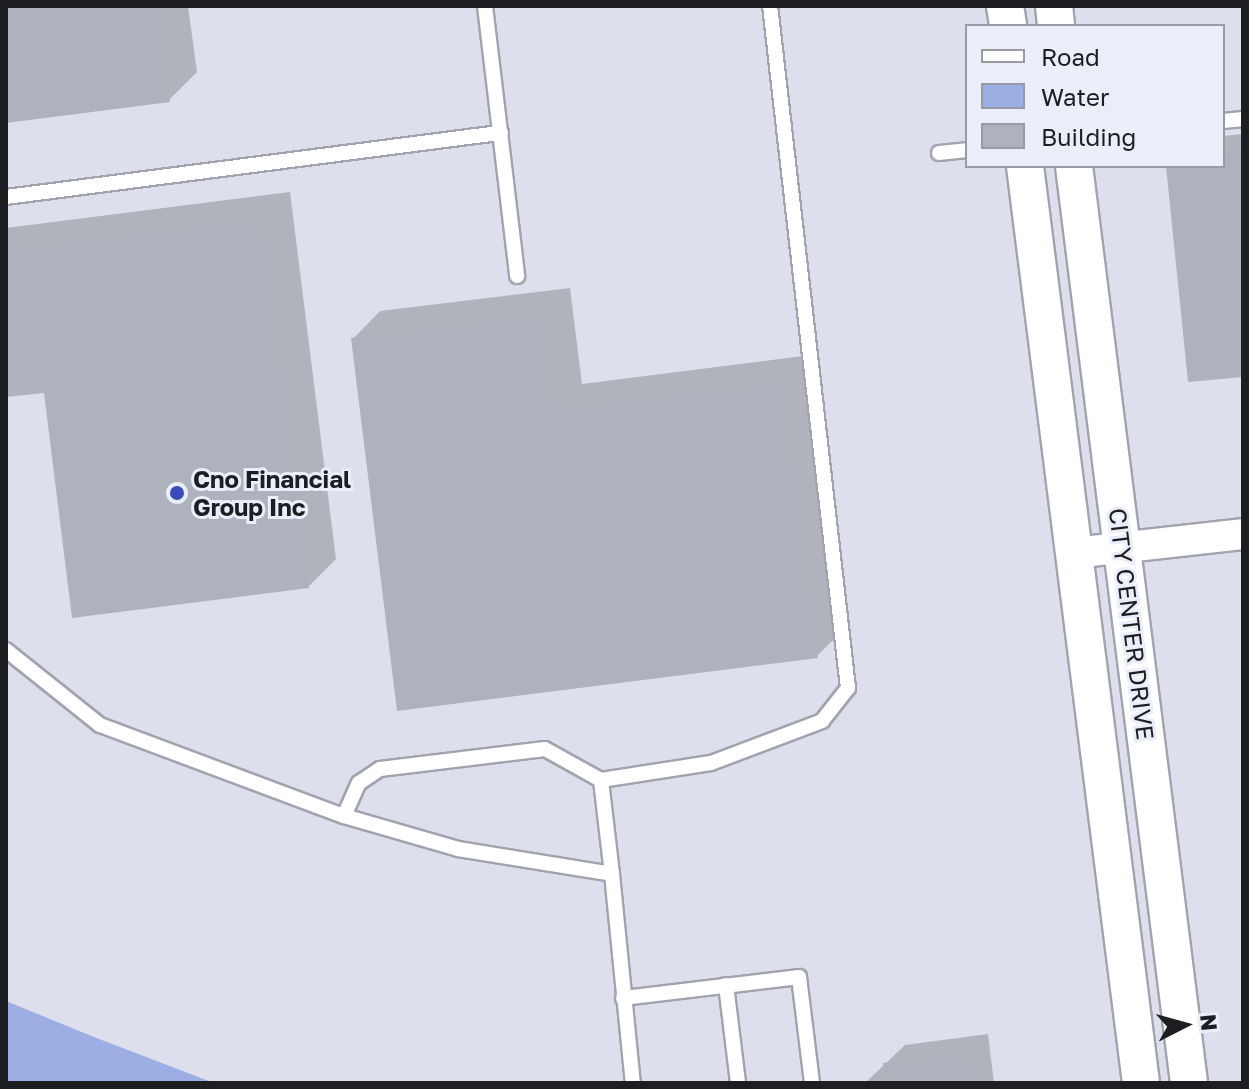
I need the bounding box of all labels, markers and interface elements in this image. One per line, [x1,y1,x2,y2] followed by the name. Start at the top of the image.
[965,24,1225,168] legend
[1041,42,1100,71] text: Road
[1041,82,1109,111] text: Water
[1041,122,1136,151] text: Building
[193,465,351,521] place label: Cno Financial Group Inc
[168,484,186,502] marker: Cno Financial Group Inc
[1103,506,1161,742] street label: CITY CENTER DRIVE
[1145,985,1225,1065] north arrow
[1195,1013,1224,1032] text: N

